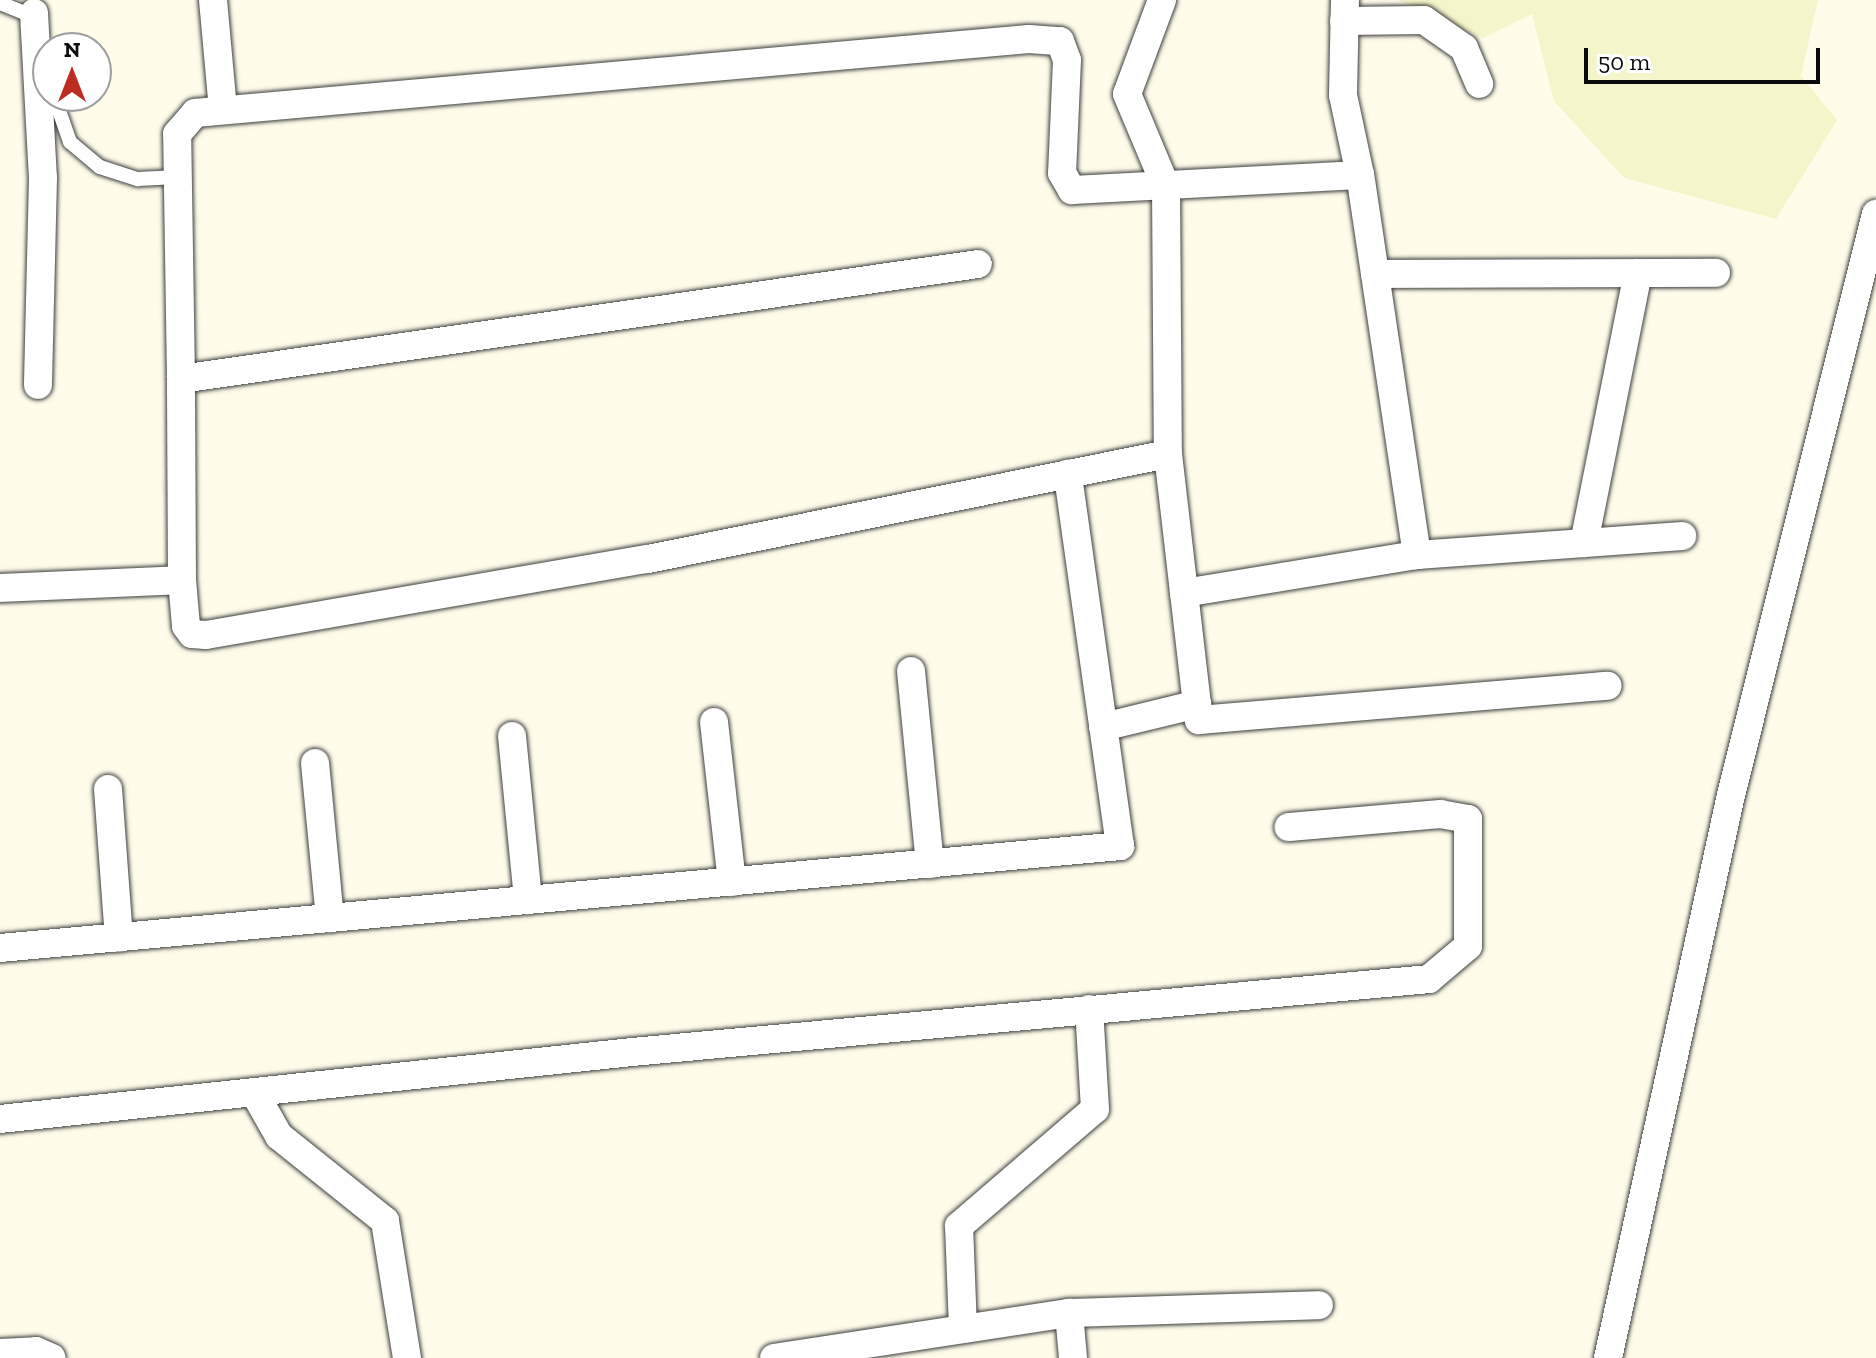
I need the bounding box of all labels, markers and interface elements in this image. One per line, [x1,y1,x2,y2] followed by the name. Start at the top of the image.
[32,32,112,112] north arrow
[1588,32,1824,82] scale bar
[64,36,80,63] text: N
[1598,47,1650,76] text: 50 m

